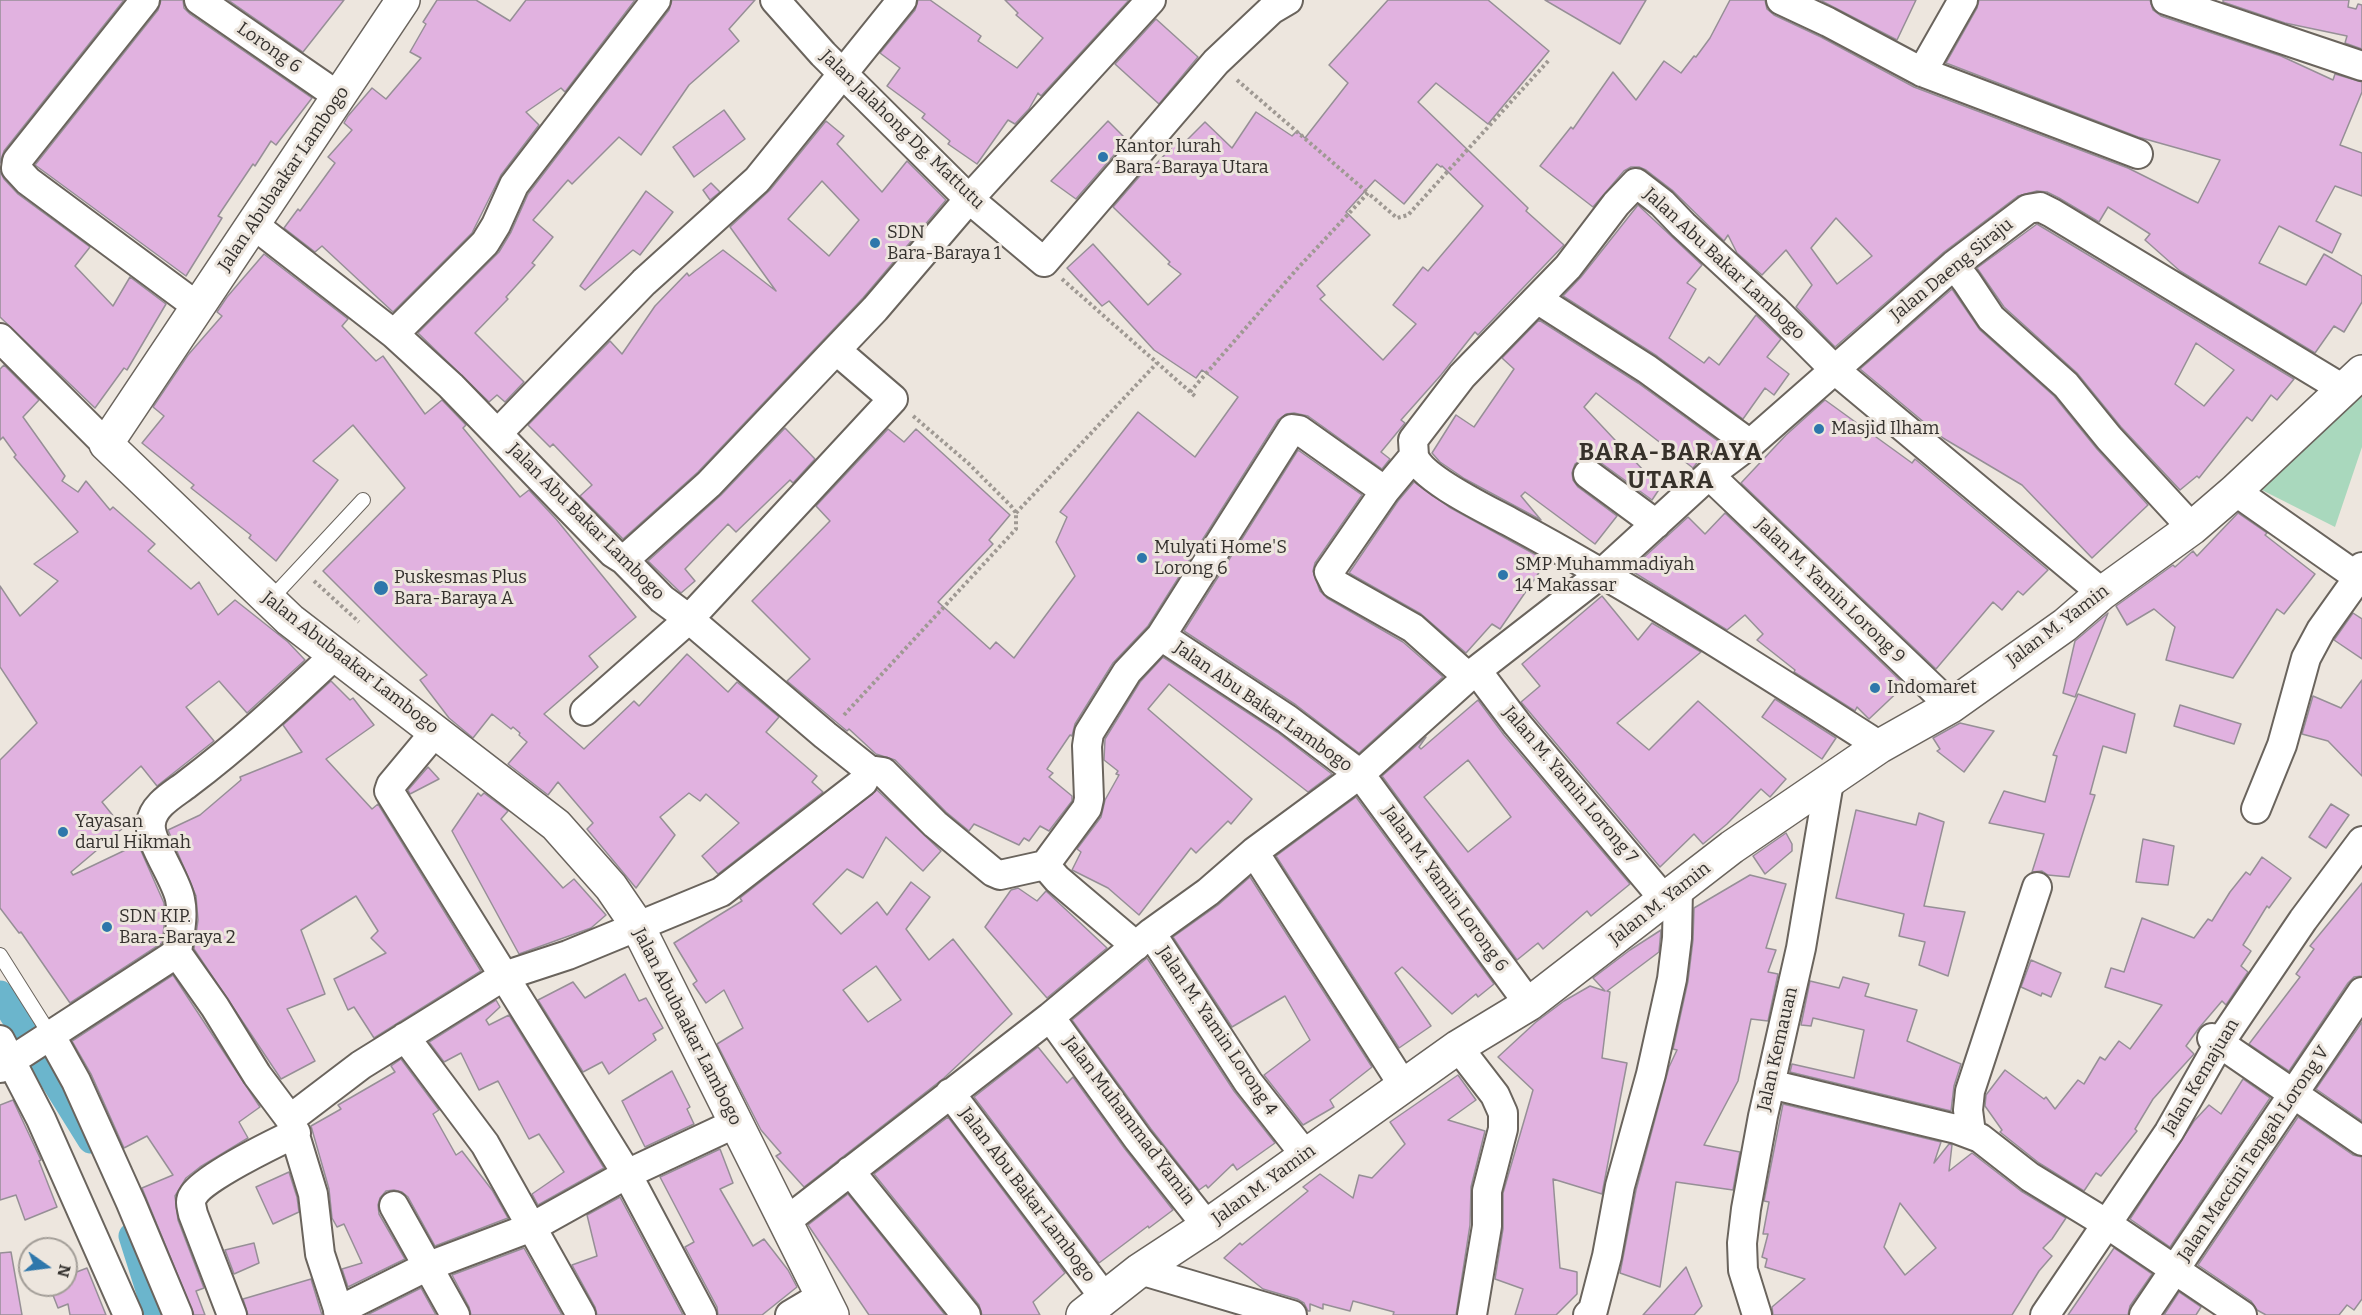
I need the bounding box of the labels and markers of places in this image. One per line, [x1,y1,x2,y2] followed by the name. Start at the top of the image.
[1115,136,1269,178] place label: Kantor lurah Bara-Baraya Utara
[1096,150,1110,164] marker: Kantor lurah Bara-Baraya Utara
[887,222,1001,264] place label: SDN Bara-Baraya 1
[868,236,882,250] marker: SDN Bara-Baraya 1
[1831,418,1939,440] place label: Masjid Ilham
[1812,422,1826,436] marker: Masjid Ilham
[1154,537,1287,580] place label: Mulyati Home'S Lorong 6
[1135,551,1149,565] marker: Mulyati Home'S Lorong 6
[1515,554,1694,596] place label: SMP Muhammadiyah 14 Makassar
[394,567,527,610] place label: Puskesmas Plus Bara-Baraya A
[1496,568,1510,582] marker: SMP Muhammadiyah 14 Makassar
[372,579,390,597] marker: Puskesmas Plus Bara-Baraya A
[1887,677,1977,699] place label: Indomaret
[1868,681,1882,695] marker: Indomaret
[75,811,191,854] place label: Yayasan darul Hikmah
[56,825,70,839] marker: Yayasan darul Hikmah
[119,906,236,948] place label: SDN KIP. Bara-Baraya 2
[100,920,114,934] marker: SDN KIP. Bara-Baraya 2

